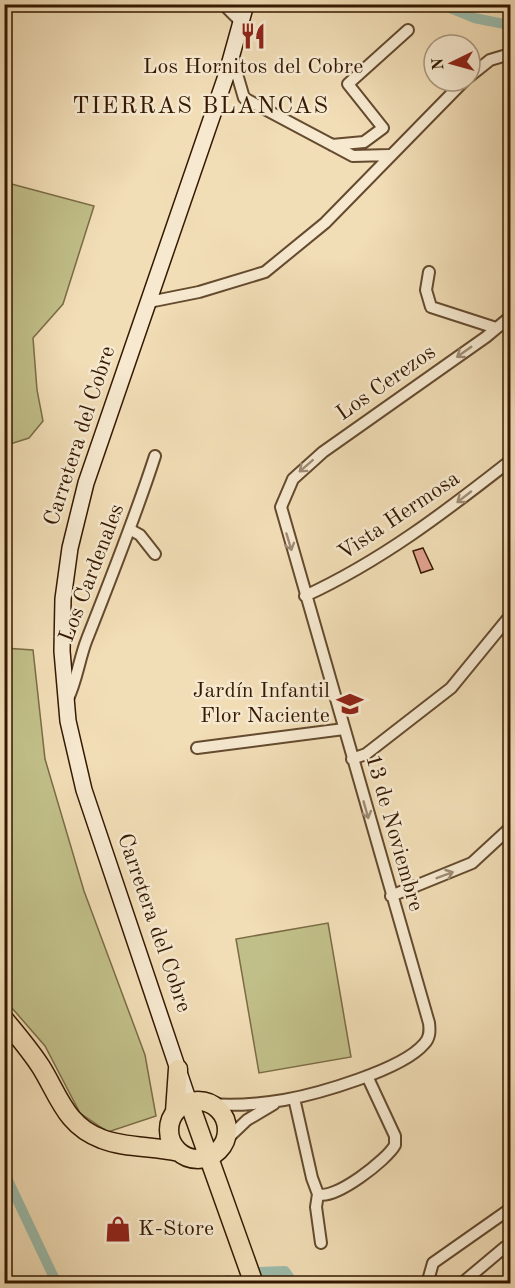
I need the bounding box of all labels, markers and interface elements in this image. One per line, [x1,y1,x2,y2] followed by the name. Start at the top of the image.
[238,21,268,51] restaurant icon: Los Hornitos del Cobre
[422,33,482,93] north arrow
[143,56,363,78] place label: Los Hornitos del Cobre
[430,57,448,71] text: N
[72,95,330,119] district label: TIERRAS BLANCAS
[332,341,440,425] street label: Los Cerezos
[41,343,119,529] street label: Carretera del Cobre
[457,346,473,358] one-way arrow
[299,459,314,473] one-way arrow
[334,467,464,565] street label: Vista Hermosa
[457,490,473,503] one-way arrow
[56,501,128,645] street label: Los Cardenales
[284,532,295,551] one-way arrow
[193,680,330,727] place label: Jardín Infantil Flor Naciente
[335,689,365,719] school or university icon: Jardín Infantil Flor Naciente
[361,752,427,914] street label: 13 de Noviembre
[361,800,372,819] one-way arrow
[113,831,195,1015] street label: Carretera del Cobre
[436,869,454,880] one-way arrow
[103,1214,133,1244] shop icon: K-Store
[138,1218,214,1240] place label: K-Store

